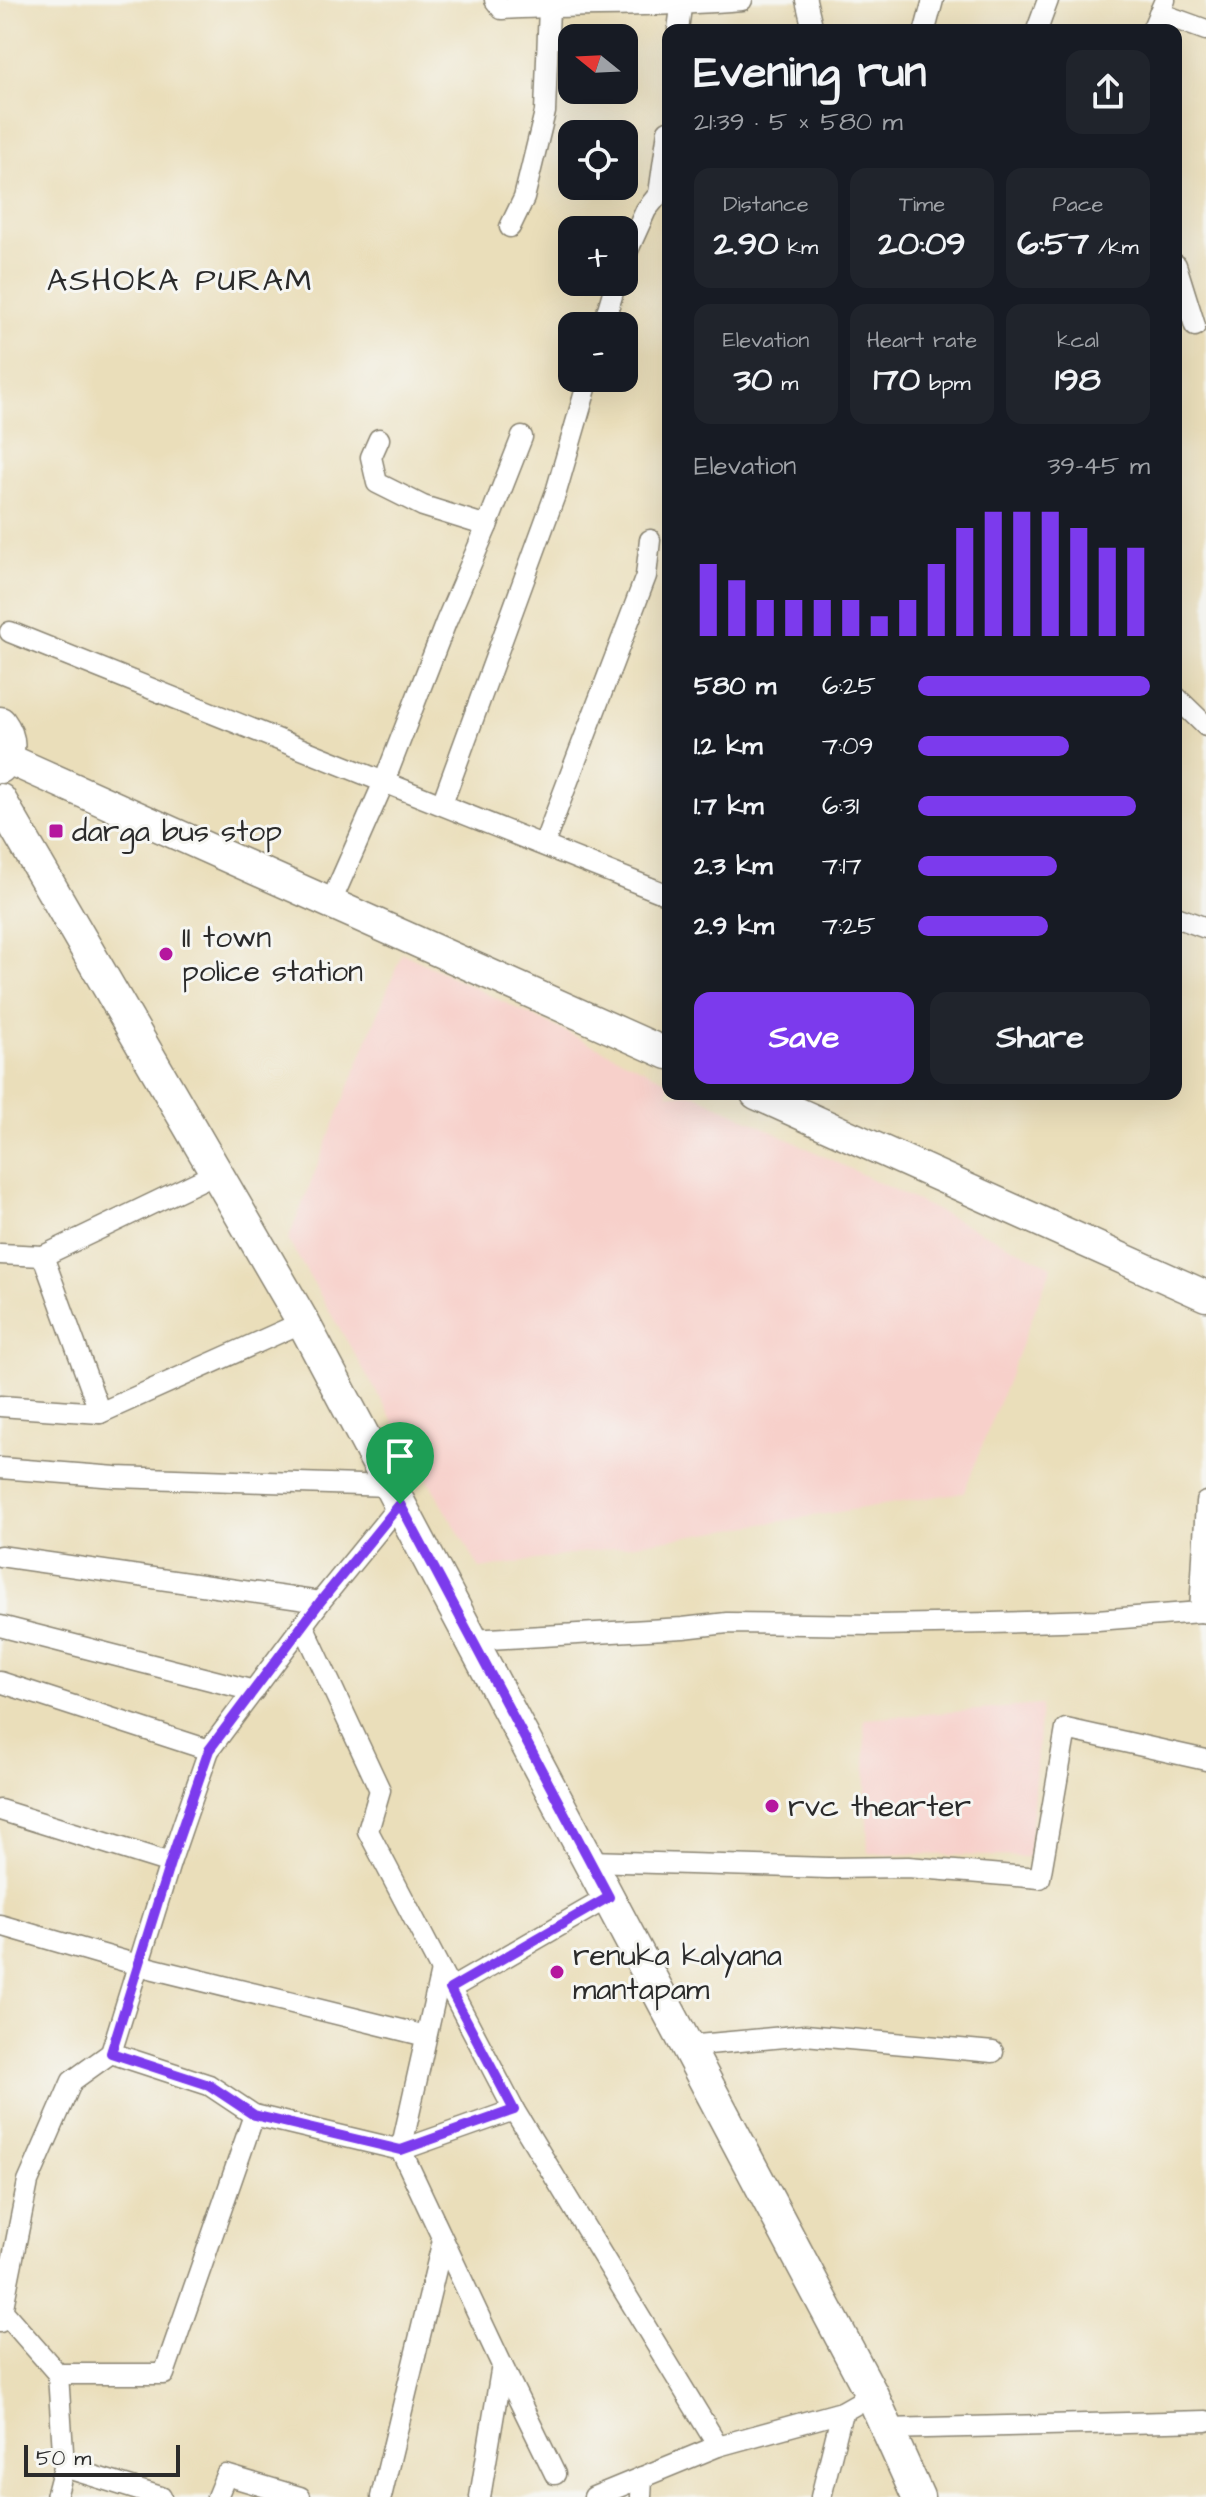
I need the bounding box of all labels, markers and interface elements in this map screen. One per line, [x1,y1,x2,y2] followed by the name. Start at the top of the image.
[558,24,638,104] north arrow
[558,24,638,392] map controls
[694,43,926,104] text: Evening run
[1066,50,1150,134] button: share
[694,104,903,140] text: 21:39 · 5 × 580 m
[558,120,638,200] button: locate
[723,189,809,220] text: Distance
[899,189,945,220] text: Time
[1052,189,1104,220] text: Pace
[558,216,638,296] button: +
[714,220,779,268] text: 2.90
[878,220,966,268] text: 20:09
[1017,220,1089,268] text: 6:57
[779,232,818,263] text: km
[1089,232,1139,263] text: /km
[47,258,313,303] district label: ASHOKA PURAM
[558,312,638,392] button: −
[723,325,809,356] text: Elevation
[867,325,977,356] text: Heart rate
[1057,325,1099,356] text: kcal
[734,356,772,404] text: 30
[873,356,920,404] text: 170
[1055,356,1101,404] text: 198
[772,368,798,399] text: m
[920,368,971,399] text: bpm
[694,448,796,484] text: Elevation
[1047,448,1150,484] text: 39–45 m
[694,668,776,704] text: 580 m
[822,668,876,704] text: 6:25
[694,728,762,764] text: 1.2 km
[822,728,874,764] text: 7:09
[694,788,764,824] text: 1.7 km
[822,788,859,824] text: 6:31
[72,811,282,854] place label: darga bus stop
[47,822,65,840] marker: darga bus stop
[694,848,772,884] text: 2.3 km
[822,848,862,884] text: 7:17
[694,908,774,944] text: 2.9 km
[822,908,876,944] text: 7:25
[182,917,363,993] place label: II town police station
[157,945,175,963] marker: II town police station
[694,992,914,1084] button: Save
[930,992,1150,1084] button: Share
[366,1422,434,1504] pin
[378,1434,422,1478] icon: arrive
[788,1786,971,1828] place label: rvc thearter
[763,1797,781,1815] marker: rvc thearter
[573,1935,782,2011] place label: renuka kalyana mantapam
[548,1963,566,1981] marker: renuka kalyana mantapam
[24,2441,180,2477] scale bar
[36,2443,91,2474] text: 50 m

